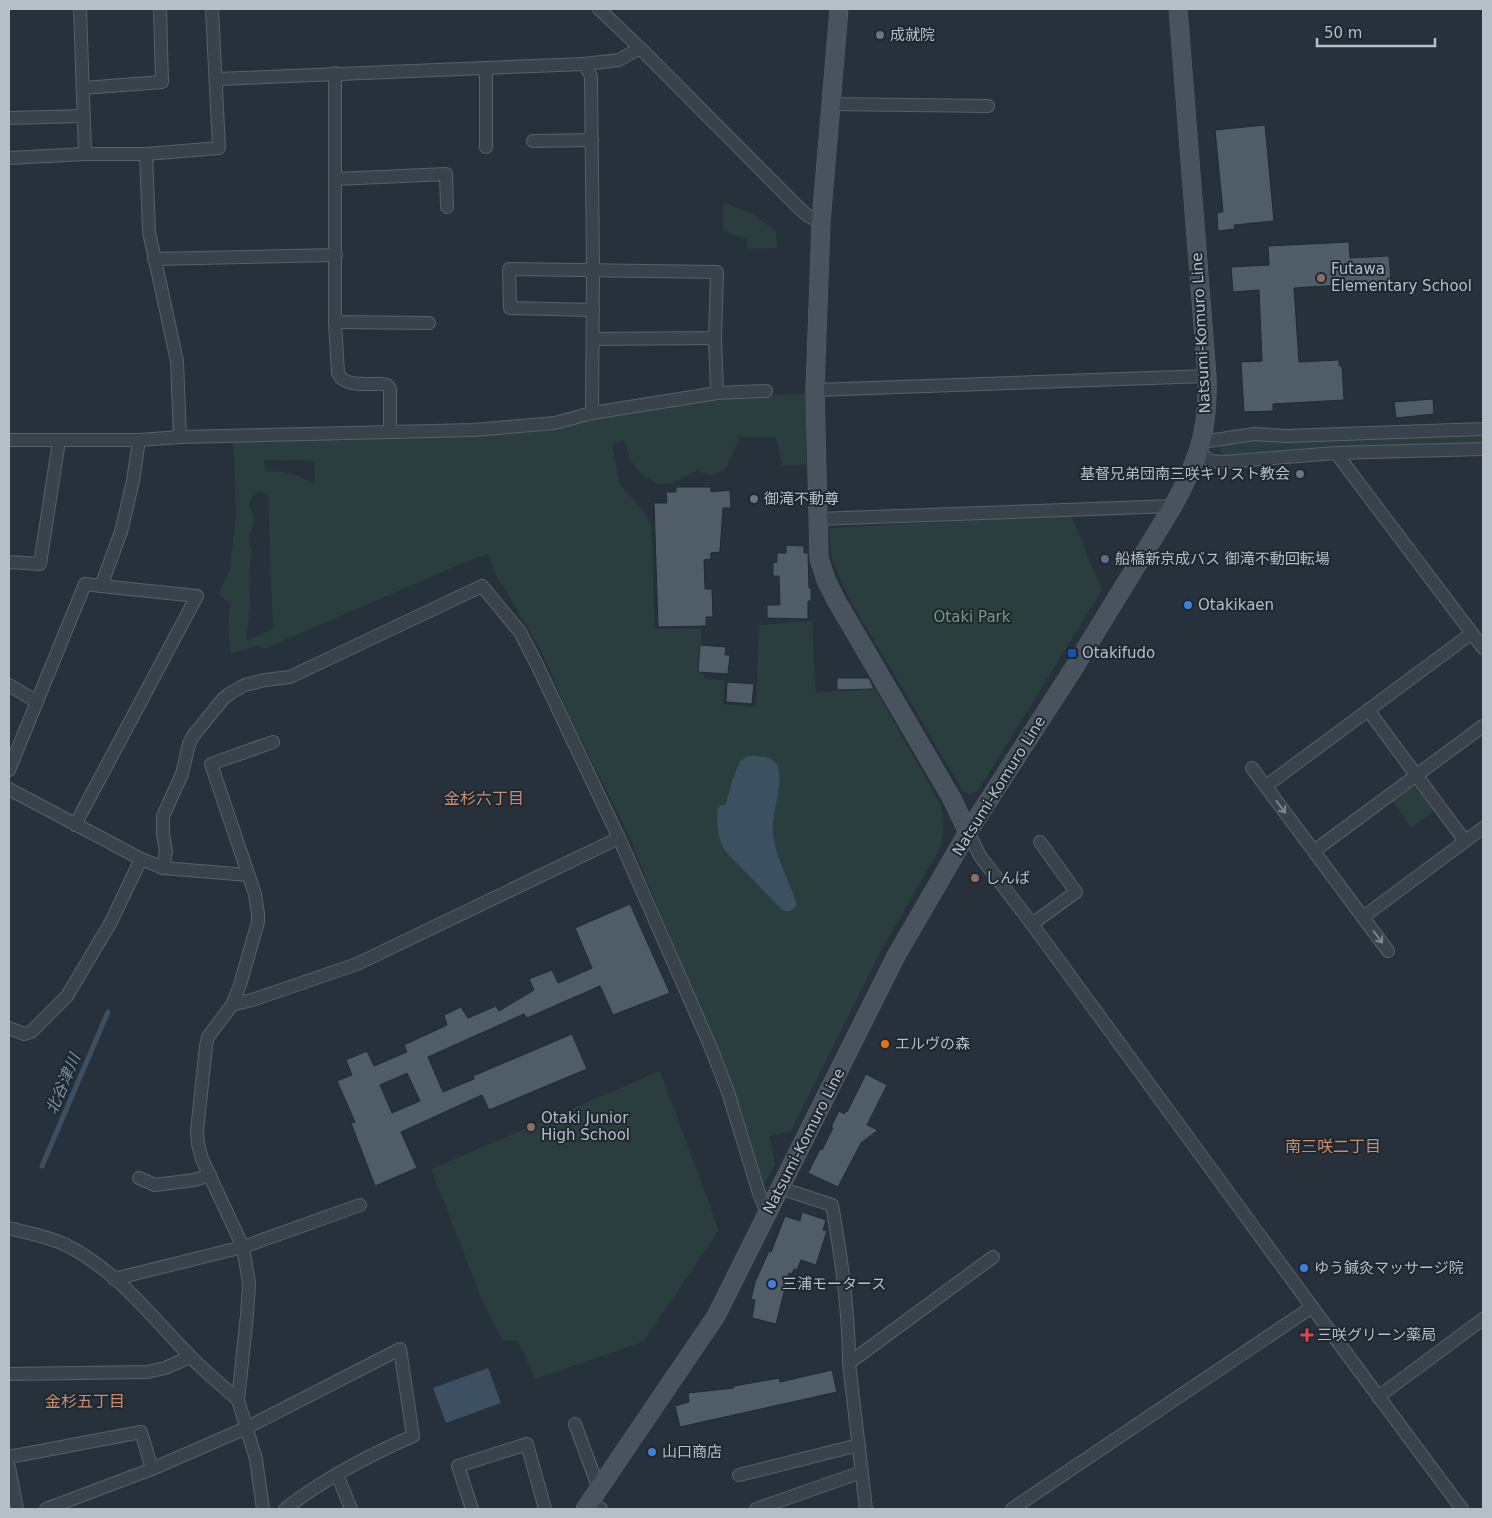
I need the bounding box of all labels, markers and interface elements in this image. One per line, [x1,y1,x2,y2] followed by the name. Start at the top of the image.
[1317,15,1434,47] scale bar
[1324,24,1362,42] text: 50 m
[890,26,935,44] place label: 成就院
[874,29,886,41] marker: 成就院
[1188,252,1214,414] street label: Natsumi-Komuro Line
[1331,260,1472,295] place label: Futawa Elementary School
[1315,272,1327,284] marker: Futawa Elementary School
[1080,465,1290,483] place label: 基督兄弟団南三咲キリスト教会
[1294,468,1306,480] marker: 基督兄弟団南三咲キリスト教会
[764,490,839,508] place label: 御滝不動尊
[748,493,760,505] marker: 御滝不動尊
[1115,550,1330,568] place label: 船橋新京成バス 御滝不動回転場
[1099,553,1111,565] marker: 船橋新京成バス 御滝不動回転場
[1198,596,1274,614] place label: Otakikaen
[1182,599,1194,611] marker: Otakikaen
[934,608,1011,626] park label: Otaki Park
[1082,644,1155,662] place label: Otakifudo
[1066,647,1078,659] marker: Otakifudo
[949,713,1049,859] street label: Natsumi-Komuro Line
[444,789,524,808] district label: 金杉六丁目
[1276,800,1286,814] one-way arrow
[985,869,1030,887] place label: しんば
[969,872,981,884] marker: しんば
[1373,930,1383,944] one-way arrow
[895,1035,970,1053] place label: エルヴの森
[879,1038,891,1050] marker: エルヴの森
[42,1049,85,1117] water label: 北谷津川
[759,1065,849,1217] street label: Natsumi-Komuro Line
[541,1109,630,1144] place label: Otaki Junior High School
[525,1121,537,1133] marker: Otaki Junior High School
[1285,1137,1381,1156] district label: 南三咲二丁目
[1314,1259,1464,1277] place label: ゆう鍼灸マッサージ院
[1298,1262,1310,1274] marker: ゆう鍼灸マッサージ院
[782,1275,886,1293] place label: 三浦モータース
[766,1278,778,1290] marker: 三浦モータース
[1317,1326,1436,1344] place label: 三咲グリーン薬局
[1301,1329,1313,1341] marker: 三咲グリーン薬局
[45,1392,125,1411] district label: 金杉五丁目
[662,1443,722,1461] place label: 山口商店
[646,1446,658,1458] marker: 山口商店

